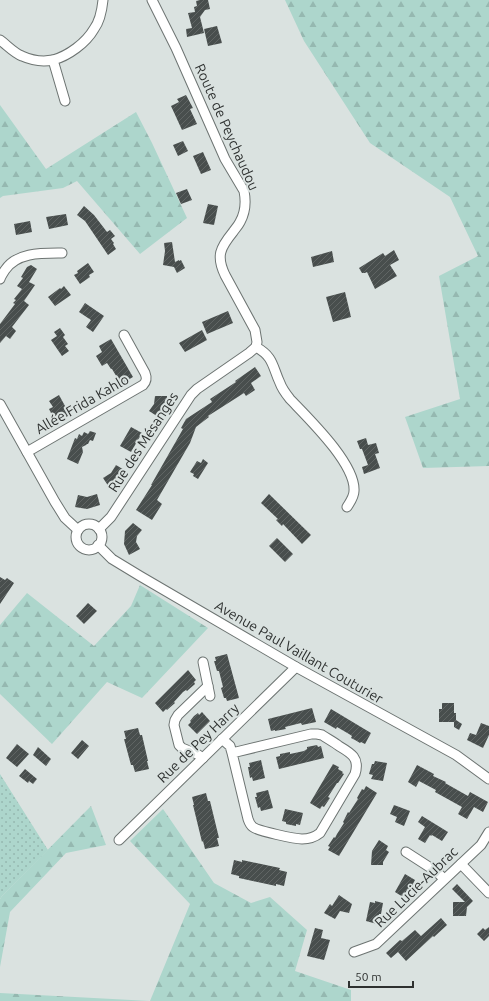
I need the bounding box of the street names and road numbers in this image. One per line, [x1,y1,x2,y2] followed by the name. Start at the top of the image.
[192,61,262,193] street label: Route de Peychaudou
[32,371,132,437] street label: Allée Frida Kahlo
[105,389,181,495] street label: Rue des Mésanges
[212,597,386,707] street label: Avenue Paul Vaillant Couturier
[154,700,242,786] street label: Rue de Pey Harry
[371,843,461,931] street label: Rue Lucie-Aubrac

